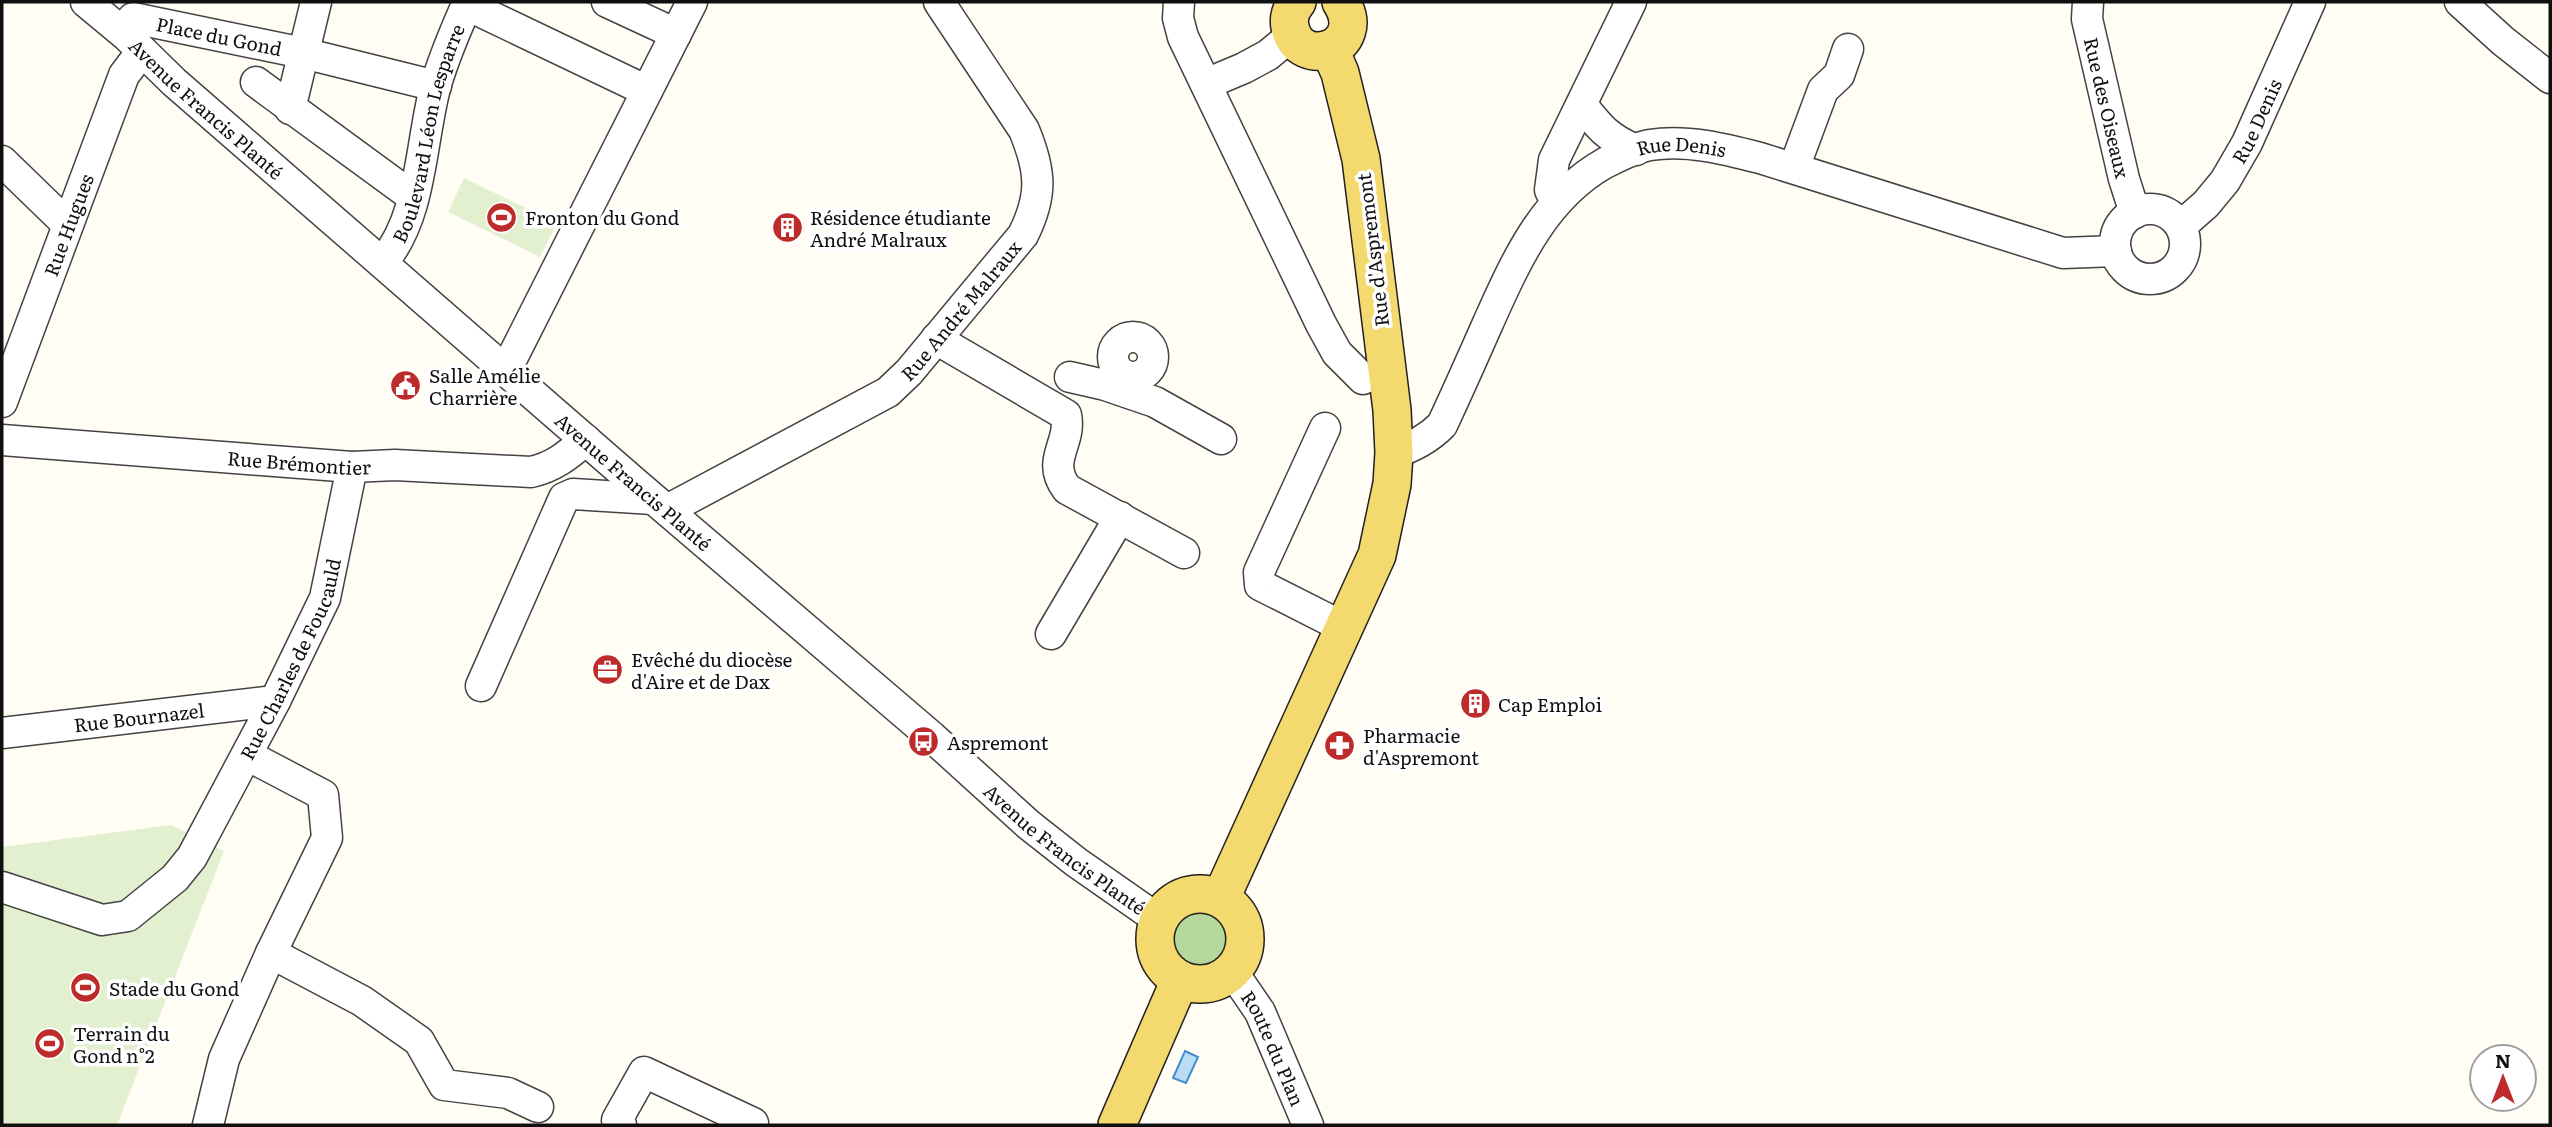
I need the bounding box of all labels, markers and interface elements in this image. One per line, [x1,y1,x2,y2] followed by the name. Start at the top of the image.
[154,9,285,62] street label: Place du Gond
[385,19,471,247] street label: Boulevard Léon Lesparre
[123,32,290,185] street label: Avenue Francis Planté
[2078,34,2137,181] street label: Rue des Oiseaux
[2224,74,2288,168] street label: Rue Denis
[1633,129,1729,164] street label: Rue Denis
[36,169,100,280] street label: Rue Hugues
[1349,171,1395,328] street label: Rue d'Aspremont
[485,200,519,234] sports icon: Fronton du Gond
[525,203,680,231] place label: Fronton du Gond
[810,203,991,253] place label: Résidence étudiante André Malraux
[770,211,804,245] building icon: Résidence étudiante André Malraux
[894,234,1028,387] street label: Rue André Malraux
[429,361,541,411] place label: Salle Amélie Charrière
[389,369,423,403] public building icon: Salle Amélie Charrière
[549,406,718,557] street label: Avenue Francis Planté
[226,443,371,481] street label: Rue Brémontier
[232,555,347,765] street label: Rue Charles de Foucauld
[631,645,793,695] place label: Evêché du diocèse d'Aire et de Dax
[591,653,625,687] office icon: Evêché du diocèse d'Aire et de Dax
[1458,687,1492,721] building icon: Cap Emploi
[1498,690,1602,718] place label: Cap Emploi
[72,695,206,738] street label: Rue Bournazel
[1363,721,1479,771] place label: Pharmacie d'Aspremont
[907,725,941,759] bus stop icon: Aspremont
[947,728,1049,756] place label: Aspremont
[1323,729,1357,763] pharmacy icon: Pharmacie d'Aspremont
[978,777,1152,921] street label: Avenue Francis Planté
[69,971,103,1005] sports icon: Stade du Gond
[109,974,240,1002] place label: Stade du Gond
[1235,984,1312,1110] street label: Route du Plan
[73,1019,170,1069] place label: Terrain du Gond n°2
[33,1027,67,1061] sports icon: Terrain du Gond n°2
[2468,1043,2538,1113] north arrow
[2495,1046,2511,1074] text: N

